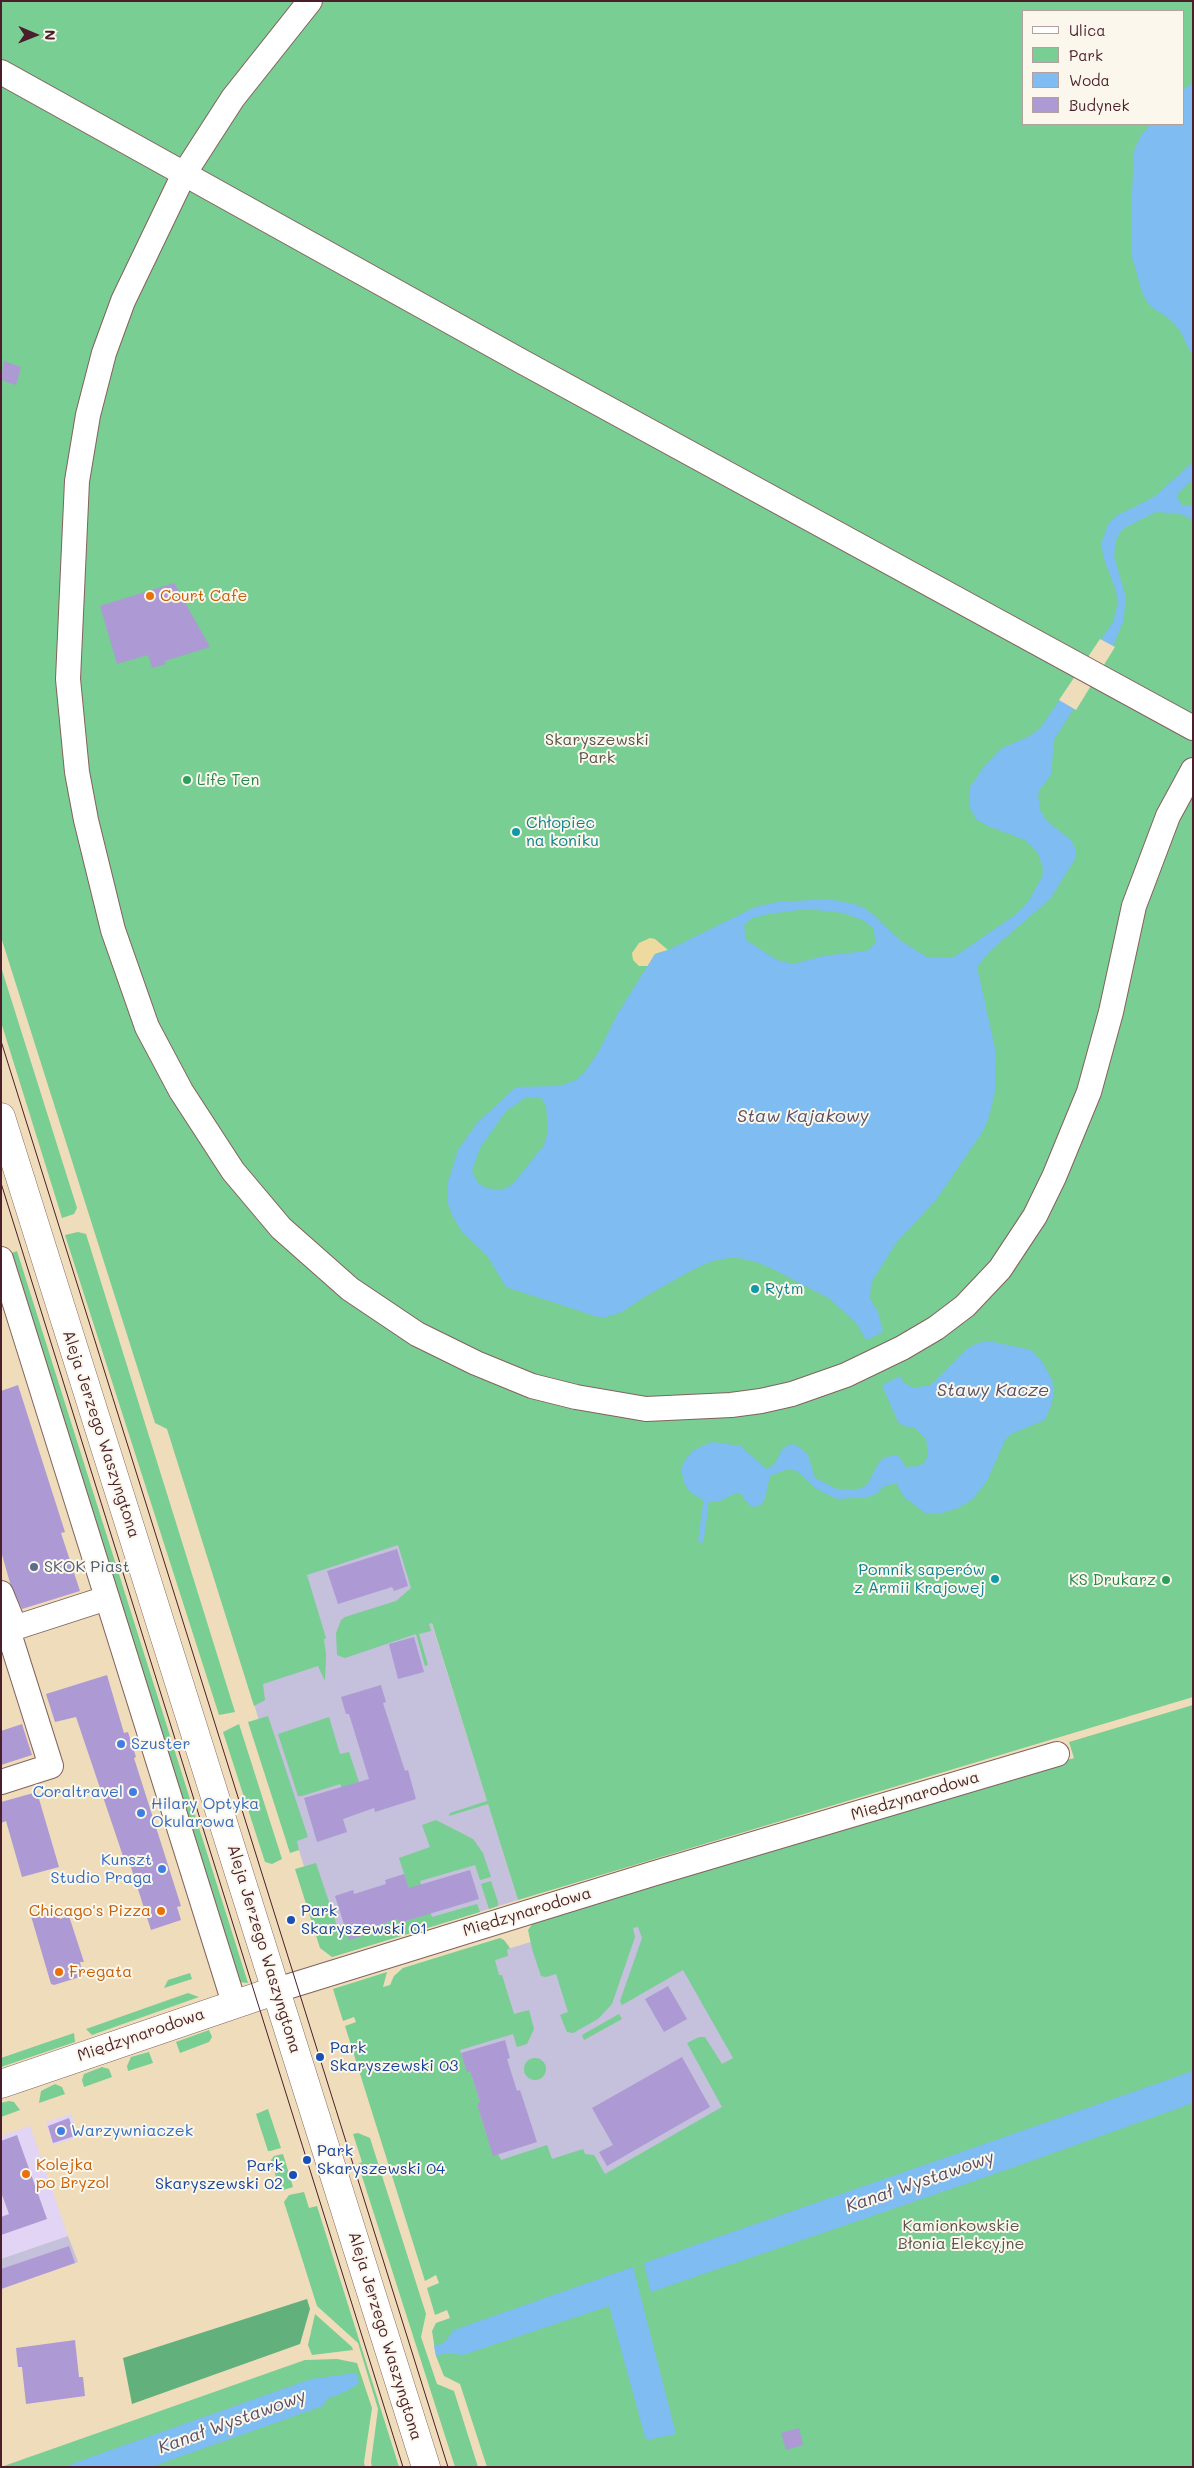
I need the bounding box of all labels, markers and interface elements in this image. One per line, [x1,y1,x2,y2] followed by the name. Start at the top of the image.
[10,10,60,60] north arrow
[1022,10,1184,125] legend
[1069,20,1106,40] text: Ulica
[41,30,60,41] text: N
[1069,45,1103,65] text: Park
[1069,70,1110,90] text: Woda
[1069,95,1129,115] text: Budynek
[160,586,247,606] place label: Court Cafe
[144,590,156,602] marker: Court Cafe
[545,730,649,768] park label: Skaryszewski Park
[197,770,259,790] place label: Life Ten
[181,774,193,786] marker: Life Ten
[526,813,599,851] place label: Chłopiec na koniku
[510,826,522,838] marker: Chłopiec na koniku
[737,1105,869,1127] water label: Staw Kajakowy
[765,1279,803,1299] place label: Rytm
[749,1283,761,1295] marker: Rytm
[58,1328,144,1540] street label: Aleja Jerzego Waszyngtona
[937,1379,1049,1401] water label: Stawy Kacze
[44,1557,130,1577] place label: SKOK Piast
[854,1560,985,1598] place label: Pomnik saperów z Armii Krajowej
[28,1561,40,1573] marker: SKOK Piast
[1069,1570,1156,1590] place label: KS Drukarz
[989,1573,1001,1585] marker: Pomnik saperów z Armii Krajowej
[1160,1574,1172,1586] marker: KS Drukarz
[131,1734,190,1754] place label: Szuster
[115,1738,127,1750] marker: Szuster
[848,1767,982,1825] street label: Międzynarodowa
[33,1782,123,1802] place label: Coraltravel
[127,1786,139,1798] marker: Coraltravel
[151,1794,259,1832] place label: Hilary Optyka Okularowa
[135,1807,147,1819] marker: Hilary Optyka Okularowa
[223,1842,305,2056] street label: Aleja Jerzego Waszyngtona
[51,1850,152,1888] place label: Kunszt Studio Praga
[156,1863,168,1875] marker: Kunszt Studio Praga
[460,1883,594,1941] street label: Międzynarodowa
[29,1901,151,1921] place label: Chicago's Pizza
[301,1901,427,1939] place label: Park Skaryszewski 01
[155,1905,167,1917] marker: Chicago's Pizza
[285,1914,297,1926] marker: Park Skaryszewski 01
[69,1962,132,1982] place label: Fregata
[53,1966,65,1978] marker: Fregata
[75,2004,207,2066] street label: Międzynarodowa
[330,2038,458,2076] place label: Park Skaryszewski 03
[314,2051,326,2063] marker: Park Skaryszewski 03
[71,2121,193,2141] place label: Warzywniaczek
[55,2125,67,2137] marker: Warzywniaczek
[317,2141,445,2179] place label: Park Skaryszewski 04
[843,2146,997,2218] water label: Kanał Wystawowy
[301,2154,313,2166] marker: Park Skaryszewski 04
[36,2155,109,2193] place label: Kolejka po Bryzol
[155,2156,283,2194] place label: Park Skaryszewski 02
[20,2168,32,2180] marker: Kolejka po Bryzol
[287,2169,299,2181] marker: Park Skaryszewski 02
[898,2216,1024,2254] park label: Kamionkowskie Błonia Elekcyjne
[344,2229,426,2443] street label: Aleja Jerzego Waszyngtona
[155,2385,309,2459] water label: Kanał Wystawowy

